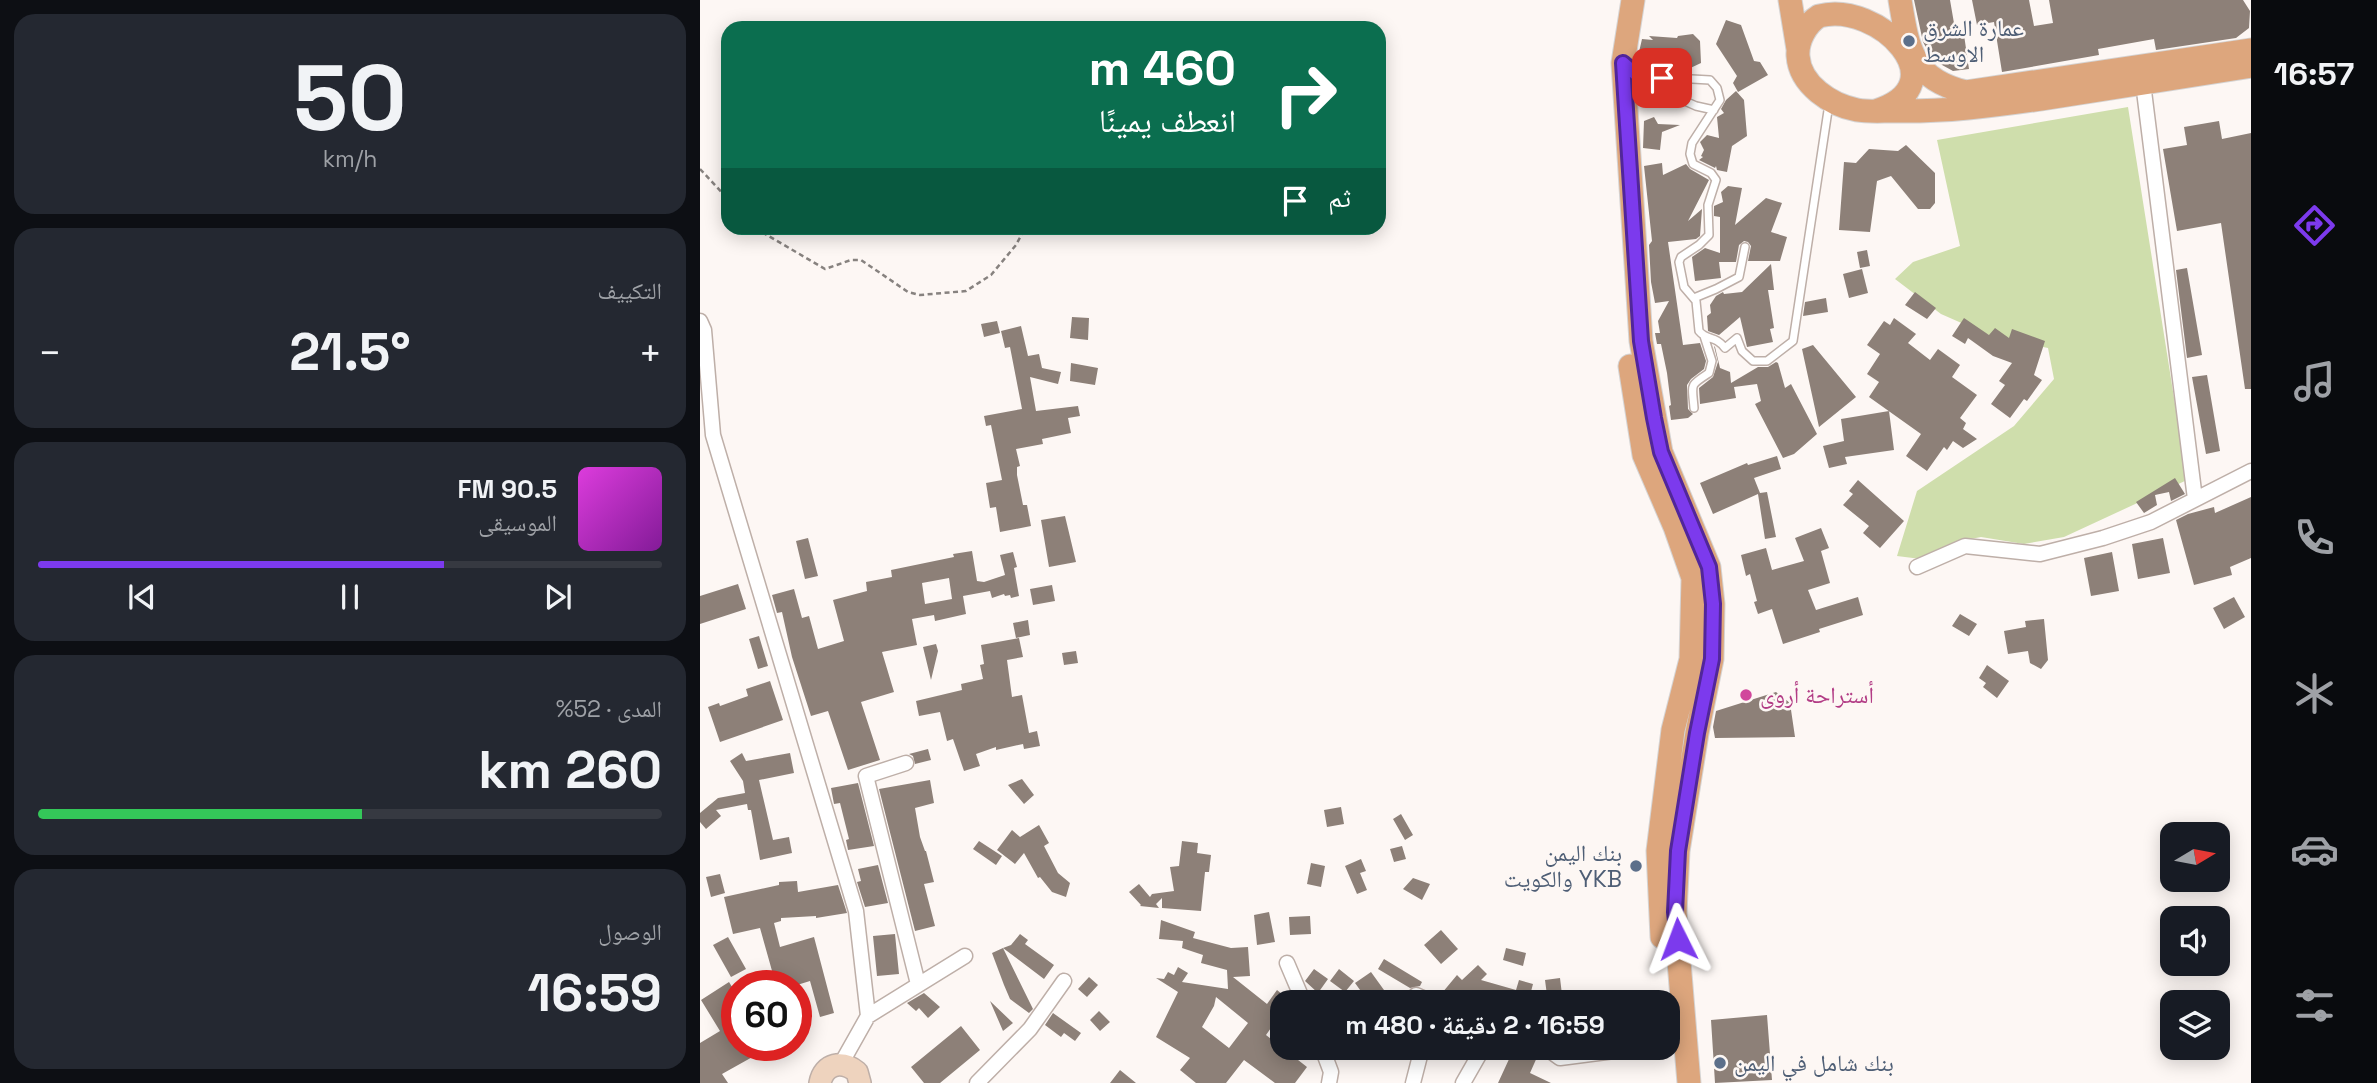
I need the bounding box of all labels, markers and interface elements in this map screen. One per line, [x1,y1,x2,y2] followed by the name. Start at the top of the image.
[1923,13,2024,69] place label: عمارة الشرق الاوسط
[1901,33,1917,49] marker: عمارة الشرق الاوسط
[1088,37,1236,99] text: 460 m
[293,40,407,157] text: 50
[1632,48,1692,108] pin
[1260,49,1351,140] icon: right
[2274,54,2354,94] text: 16:57
[1643,59,1681,97] icon: arrive
[1099,101,1236,141] text: انعطف يمينًا
[323,144,377,174] text: km/h
[1328,181,1351,215] text: ثم
[1276,182,1314,220] icon: arrive
[2290,201,2339,250] icon: directions
[597,276,662,306] text: التكييف
[289,319,411,385] text: 21.5°
[38,329,62,377] text: −
[638,329,662,377] text: +
[2290,357,2339,406] icon: music
[458,472,557,506] text: 90.5 FM
[478,508,557,538] text: الموسيقى
[2290,513,2339,562] icon: phone
[123,578,161,616] icon: previous
[331,578,369,616] icon: pause
[539,578,577,616] icon: next
[2290,669,2339,718] icon: climate
[1760,680,1874,710] place label: أستراحة أروى
[1738,687,1754,703] marker: أستراحة أروى
[556,694,662,724] text: المدى · 52%
[478,737,662,803] text: 260 km
[2160,822,2230,892] north arrow
[2160,822,2230,1060] map controls
[2290,825,2339,874] icon: car
[1504,838,1622,894] place label: بنك اليمن والكويت YKB
[1628,858,1644,874] marker: بنك اليمن والكويت YKB
[1641,902,1715,976] position arrow
[2160,906,2230,976] button: sound
[598,917,662,947] text: الوصول
[528,960,662,1026] text: 16:59
[721,970,812,1061] speed limit sign: 60
[2290,981,2339,1030] icon: filters
[2160,990,2230,1060] button: layers
[1345,1008,1605,1042] text: 16:59 · 2 دقيقة · 480 m
[1734,1048,1894,1082] place label: بنك شامل في اليمن
[1712,1055,1728,1071] marker: بنك شامل في اليمن

